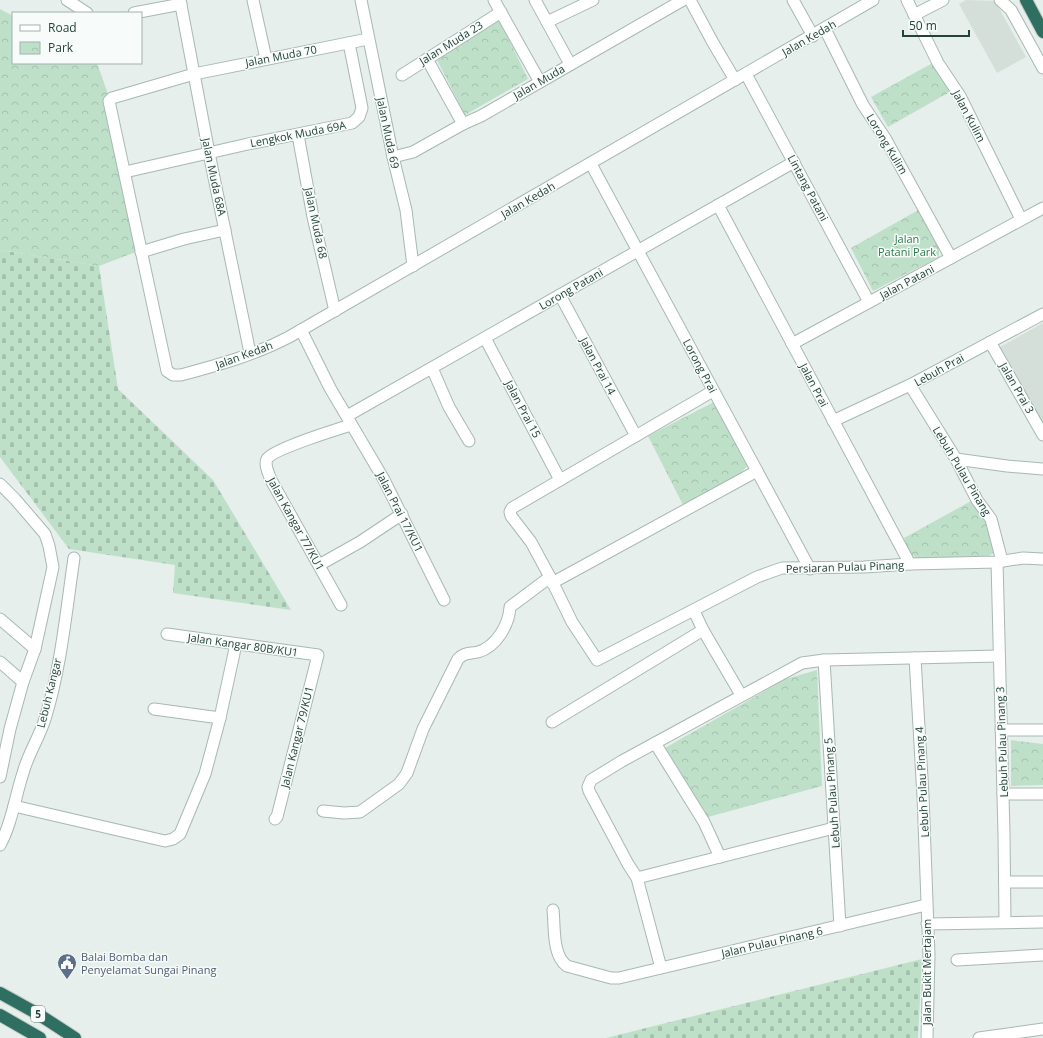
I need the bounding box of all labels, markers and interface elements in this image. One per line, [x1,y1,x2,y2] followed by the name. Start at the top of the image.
[12,12,142,64] legend
[903,12,969,38] scale bar
[778,16,839,60] street label: Jalan Kedah
[415,17,485,69] street label: Jalan Muda 23
[909,17,937,34] text: 50 m
[48,19,77,36] text: Road
[48,39,74,56] text: Park
[243,41,318,70] street label: Jalan Muda 70
[509,61,567,103] street label: Jalan Muda
[949,86,989,144] street label: Jalan Kulim
[373,95,403,170] street label: Jalan Muda 69
[863,111,911,177] street label: Lorong Kulim
[249,117,347,150] street label: Lengkok Muda 69A
[199,136,230,217] street label: Jalan Muda 68A
[785,152,832,224] street label: Lintang Patani
[497,178,558,222] street label: Jalan Kedah
[301,185,331,260] street label: Jalan Muda 68
[878,231,936,259] park label: Jalan Patani Park
[876,261,937,303] street label: Jalan Patani
[536,264,605,313] street label: Lorong Patani
[577,334,620,398] street label: Jalan Prai 14
[680,336,721,395] street label: Lorong Prai
[212,337,275,372] street label: Jalan Kedah
[911,350,966,389] street label: Lebuh Prai
[796,359,832,409] street label: Jalan Prai
[996,359,1038,416] street label: Jalan Prai 3
[502,377,545,440] street label: Jalan Prai 15
[930,423,995,518] street label: Lebuh Pulau Pinang
[373,468,427,554] street label: Jalan Prai 17/KU1
[264,474,328,573] street label: Jalan Kangar 77/KU1
[786,557,904,576] street label: Persiaran Pulau Pinang
[186,629,299,660] street label: Jalan Kangar 80B/KU1
[33,656,65,729] street label: Lebuh Kangar
[276,684,316,790] street label: Jalan Kangar 79/KU1
[992,686,1011,798] street label: Lebuh Pulau Pinang 3
[911,726,932,838] street label: Lebuh Pulau Pinang 4
[820,737,843,849] street label: Lebuh Pulau Pinang 5
[919,919,934,1026] street label: Jalan Bukit Mertajam
[719,923,824,961] street label: Jalan Pulau Pinang 6
[81,949,216,977] place label: Balai Bomba dan Penyelamat Sungai Pinang
[56,952,78,980] public building icon: Balai Bomba dan Penyelamat Sungai Pinang
[31,1006,45,1022] road number: 5

